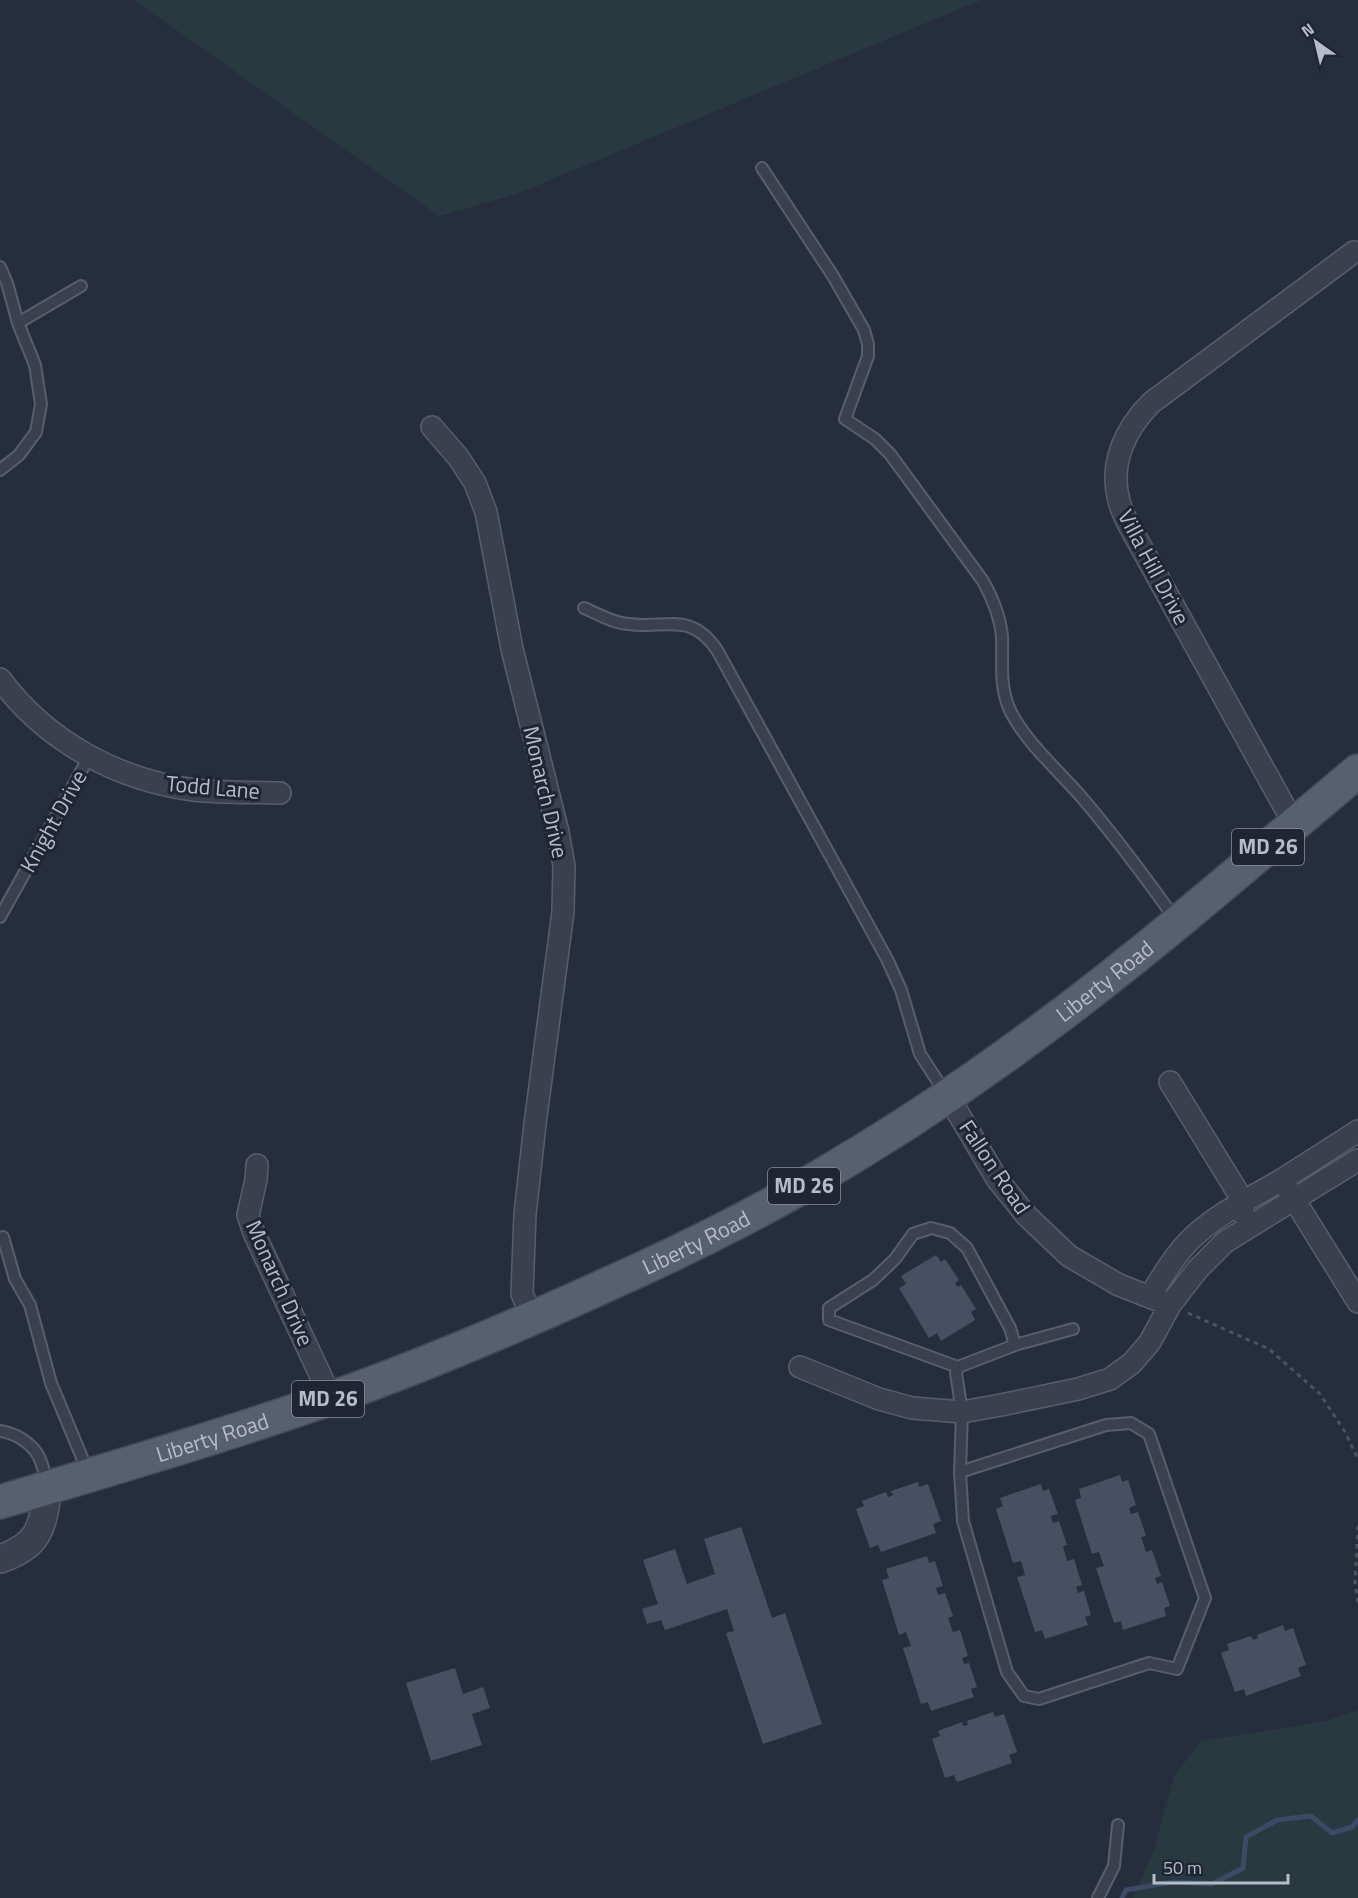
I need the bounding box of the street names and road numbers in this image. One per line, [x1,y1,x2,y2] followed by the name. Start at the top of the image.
[1109,503,1199,631] street label: Villa Hill Drive
[514,723,578,861] street label: Monarch Drive
[11,763,95,879] street label: Knight Drive
[165,766,261,808] street label: Todd Lane
[1232,829,1304,865] road number: MD 26
[1048,932,1161,1030] street label: Liberty Road
[951,1113,1039,1221] street label: Fallon Road
[768,1168,840,1204] road number: MD 26
[636,1201,756,1283] street label: Liberty Road
[237,1215,323,1351] street label: Monarch Drive
[292,1381,364,1417] road number: MD 26
[152,1404,273,1471] street label: Liberty Road

